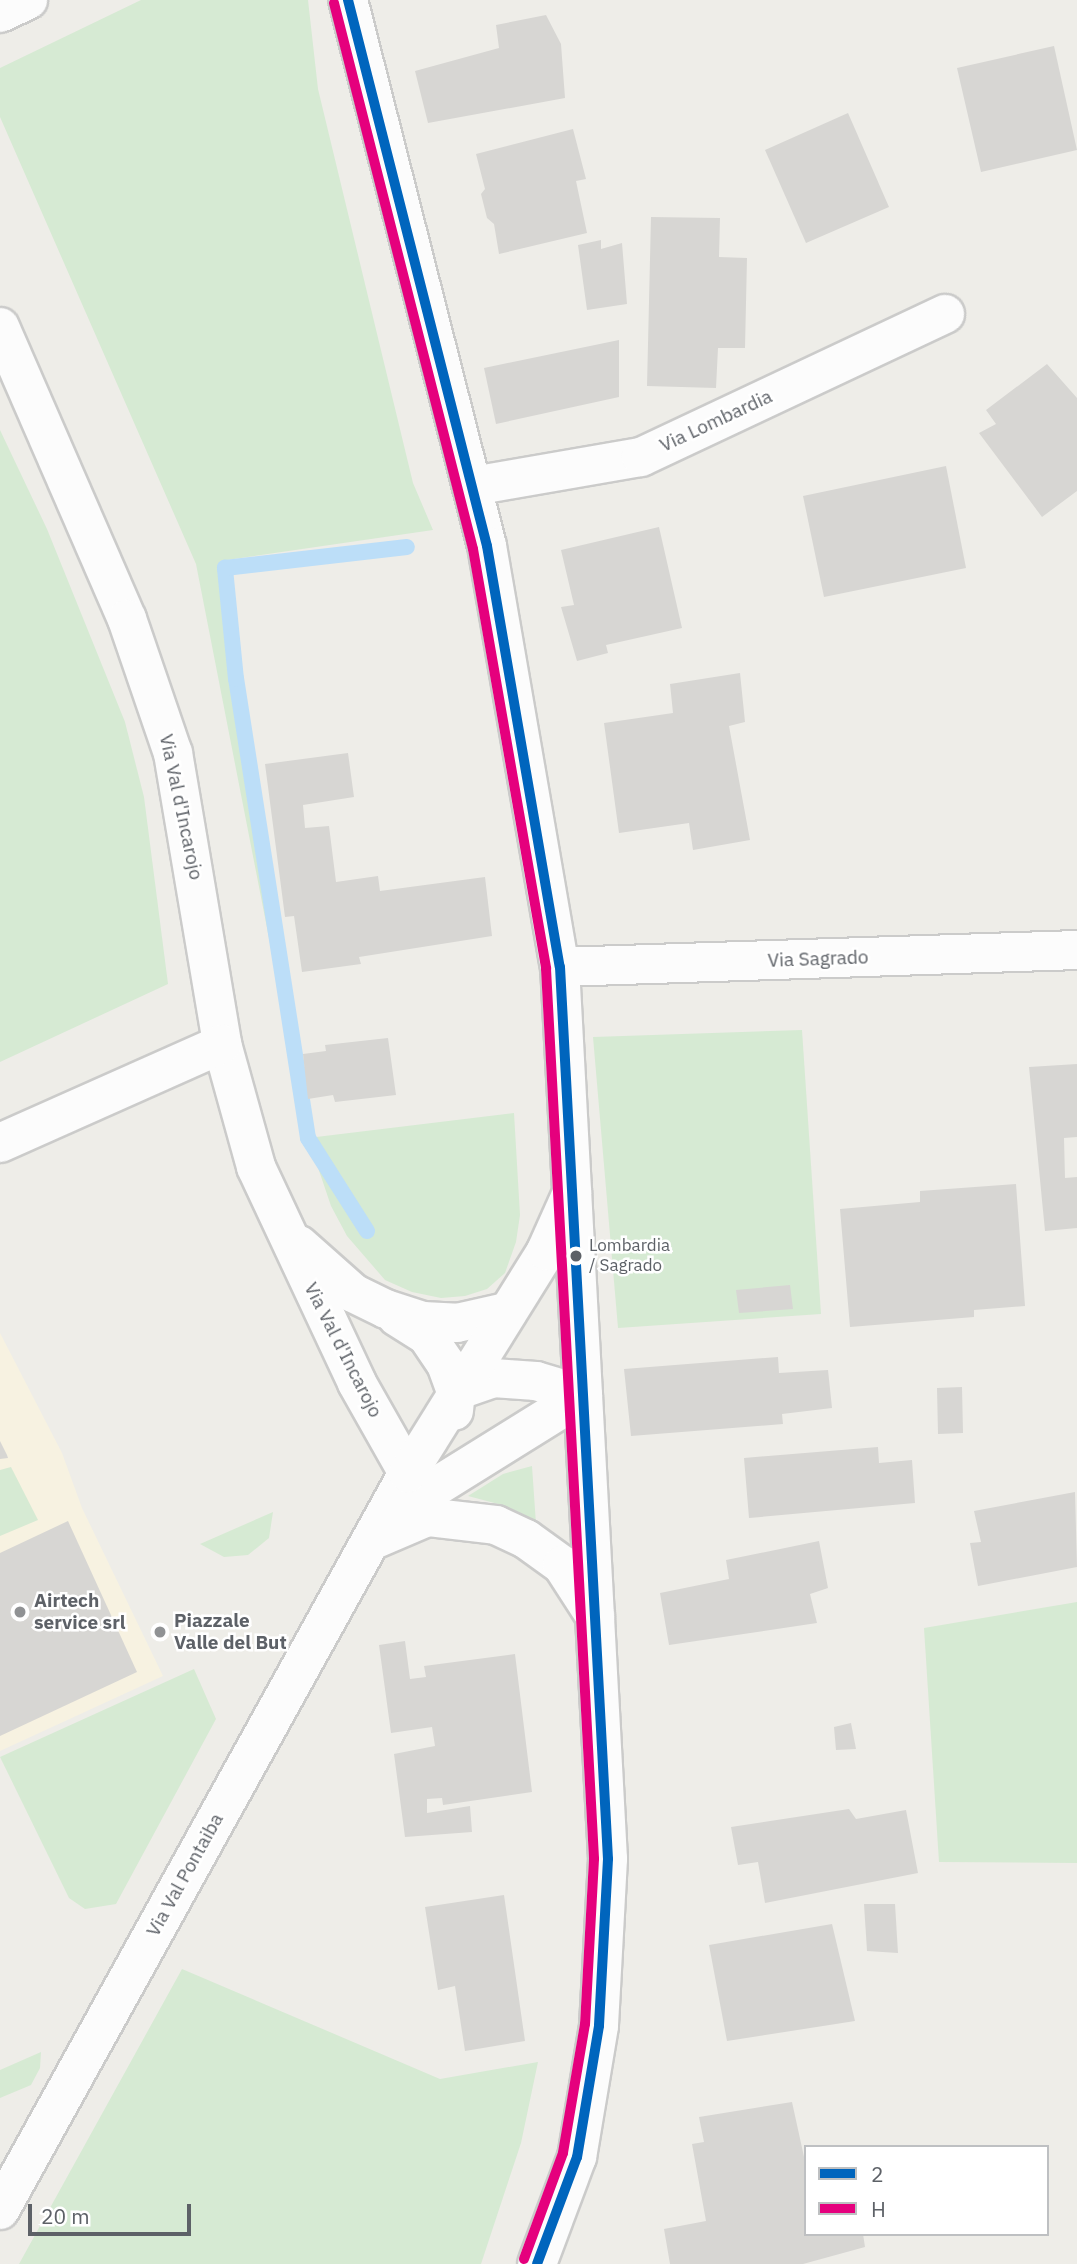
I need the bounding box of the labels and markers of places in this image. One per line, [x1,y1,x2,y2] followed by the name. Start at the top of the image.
[589,1236,670,1276] place label: Lombardia / Sagrado
[569,1249,583,1263] marker: Lombardia / Sagrado
[34,1590,126,1634] place label: Airtech service srl
[12,1604,28,1620] marker: Airtech service srl
[174,1610,287,1654] place label: Piazzale Valle del But
[152,1624,168,1640] marker: Piazzale Valle del But

